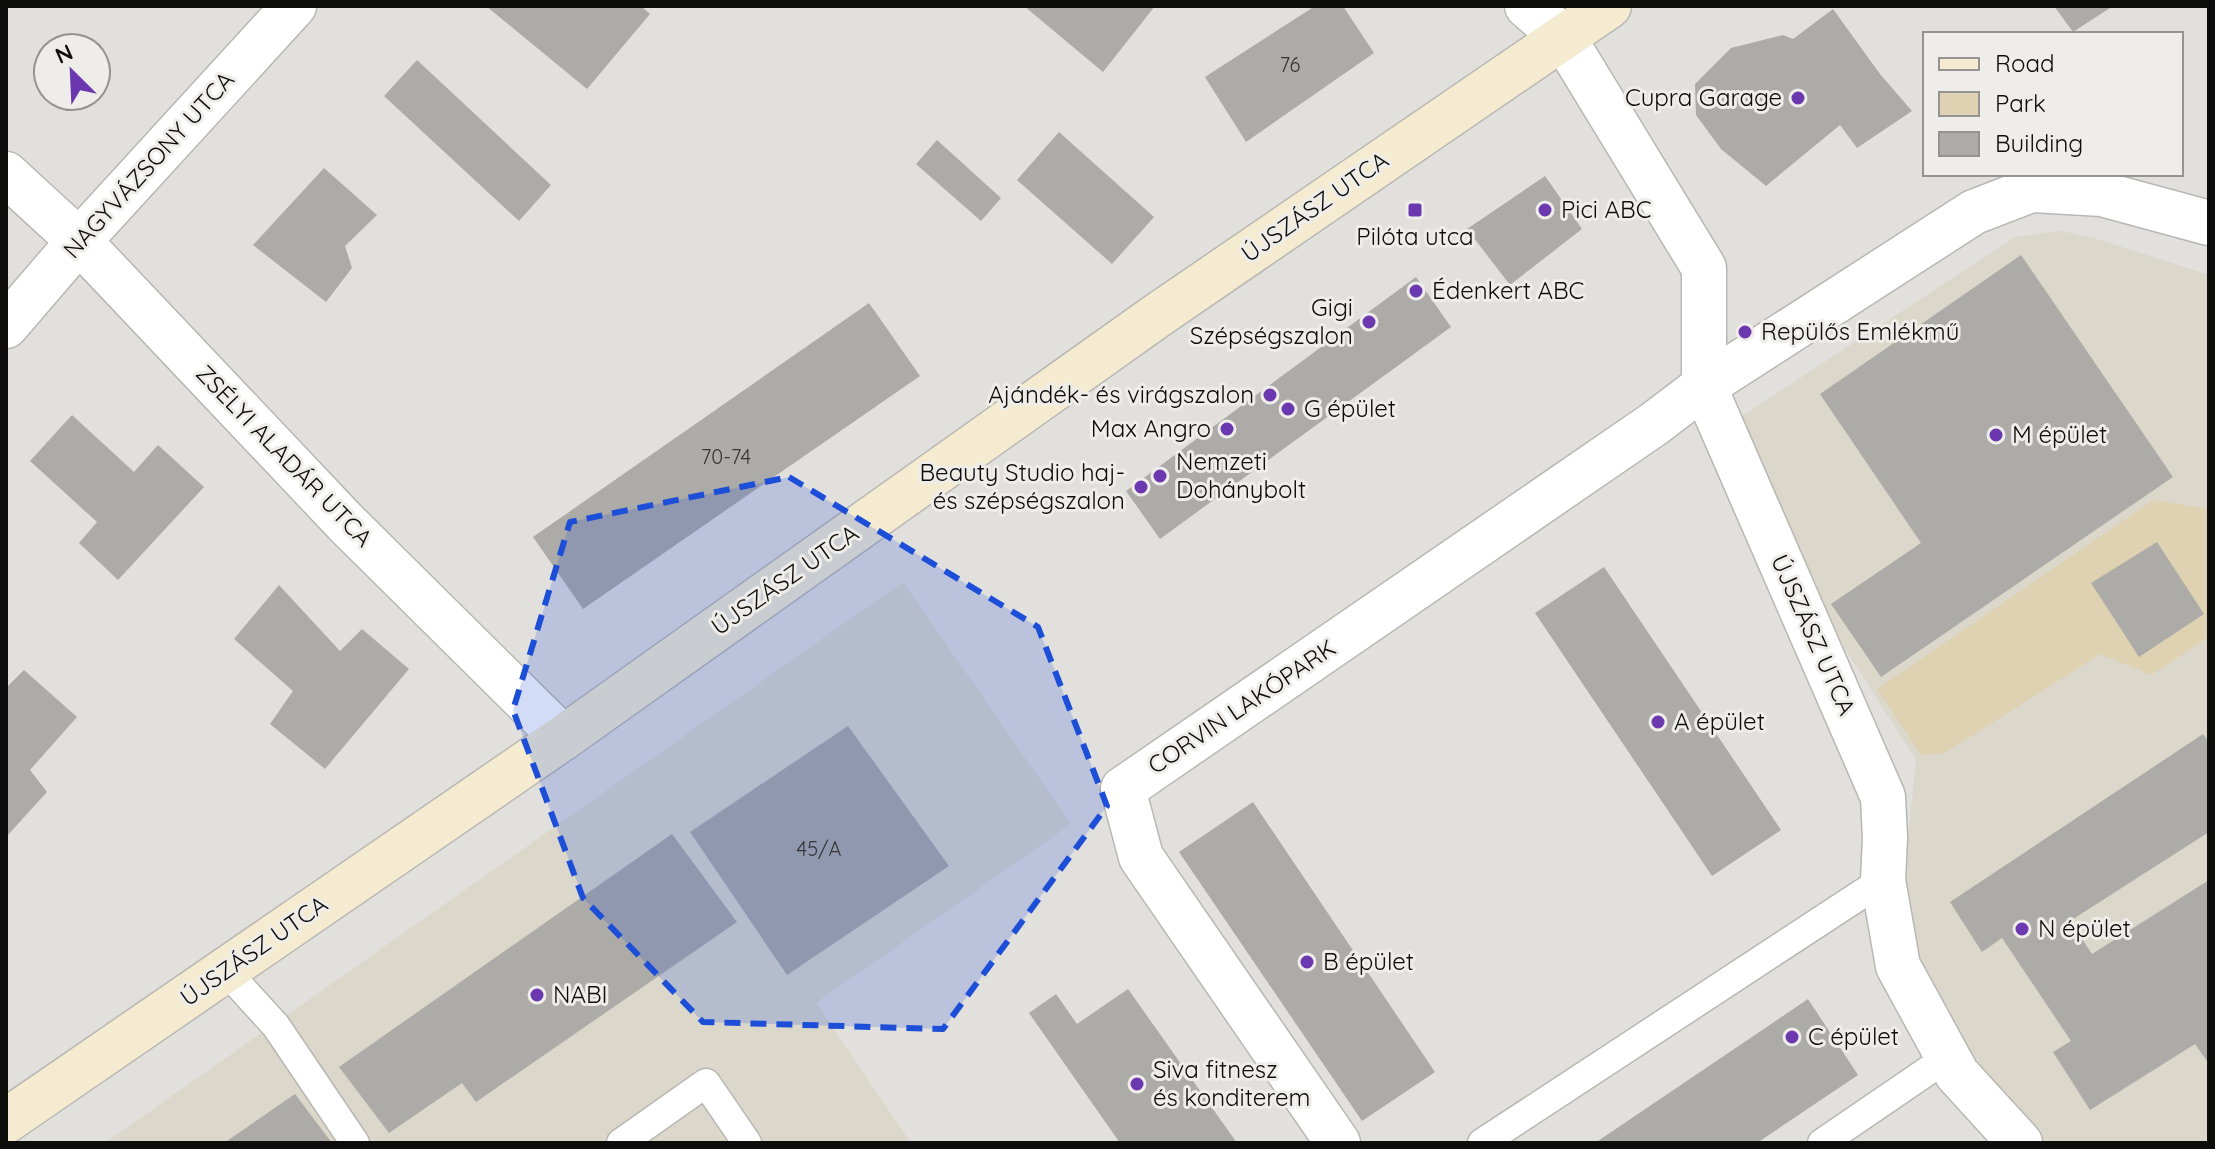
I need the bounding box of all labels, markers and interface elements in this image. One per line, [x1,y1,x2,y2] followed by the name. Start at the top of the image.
[32,32,112,112] north arrow
[1923,32,2183,176] legend
[51,38,77,70] text: N
[1995,48,2055,78] text: Road
[1280,52,1300,77] house number: 76
[56,65,240,264] street label: NAGYVÁZSONY UTCA
[1625,82,1782,112] place label: Cupra Garage
[1995,88,2046,118] text: Park
[1789,89,1807,107] marker: Cupra Garage
[1995,128,2083,158] text: Building
[1235,144,1394,268] street label: ÚJSZÁSZ UTCA
[1561,194,1651,224] place label: Pici ABC
[1406,201,1424,219] marker: Pilóta utca
[1536,201,1554,219] marker: Pici ABC
[1356,221,1474,251] place label: Pilóta utca
[1432,275,1584,305] place label: Édenkert ABC
[1407,282,1425,300] marker: Édenkert ABC
[1190,292,1353,350] place label: Gigi Szépségszalon
[1360,313,1378,331] marker: Gigi Szépségszalon
[1761,316,1959,346] place label: Repülős Emlékmű
[1736,323,1754,341] marker: Repülős Emlékmű
[190,358,379,553] street label: ZSÉLYI ALADÁR UTCA
[988,379,1254,409] place label: Ajándék- és virágszalon
[1261,386,1279,404] marker: Ajándék- és virágszalon
[1304,393,1396,423] place label: G épület
[1279,400,1297,418] marker: G épület
[1091,413,1211,443] place label: Max Angro
[2012,419,2107,449] place label: M épület
[1218,420,1236,438] marker: Max Angro
[1987,426,2005,444] marker: M épület
[701,444,751,469] house number: 70-74
[1176,446,1306,504] place label: Nemzeti Dohánybolt
[919,457,1125,515] place label: Beauty Studio haj- és szépségszalon
[1151,467,1169,485] marker: Nemzeti Dohánybolt
[1132,478,1150,496] marker: Beauty Studio haj- és szépségszalon
[705,517,864,641] street label: ÚJSZÁSZ UTCA
[1765,550,1863,720] street label: ÚJSZÁSZ UTCA
[1142,632,1341,780] street label: CORVIN LAKÓPARK
[1674,706,1765,736] place label: A épület
[1649,713,1667,731] marker: A épület
[797,836,842,861] house number: 45/A
[174,888,333,1012] street label: ÚJSZÁSZ UTCA
[2038,913,2131,943] place label: N épület
[2013,920,2031,938] marker: N épület
[1323,946,1414,976] place label: B épület
[1298,953,1316,971] marker: B épület
[553,979,608,1009] place label: NABI
[528,986,546,1004] marker: NABI
[1808,1021,1899,1051] place label: C épület
[1783,1028,1801,1046] marker: C épület
[1153,1054,1310,1112] place label: Siva fitnesz és konditerem
[1128,1075,1146,1093] marker: Siva fitnesz és konditerem

